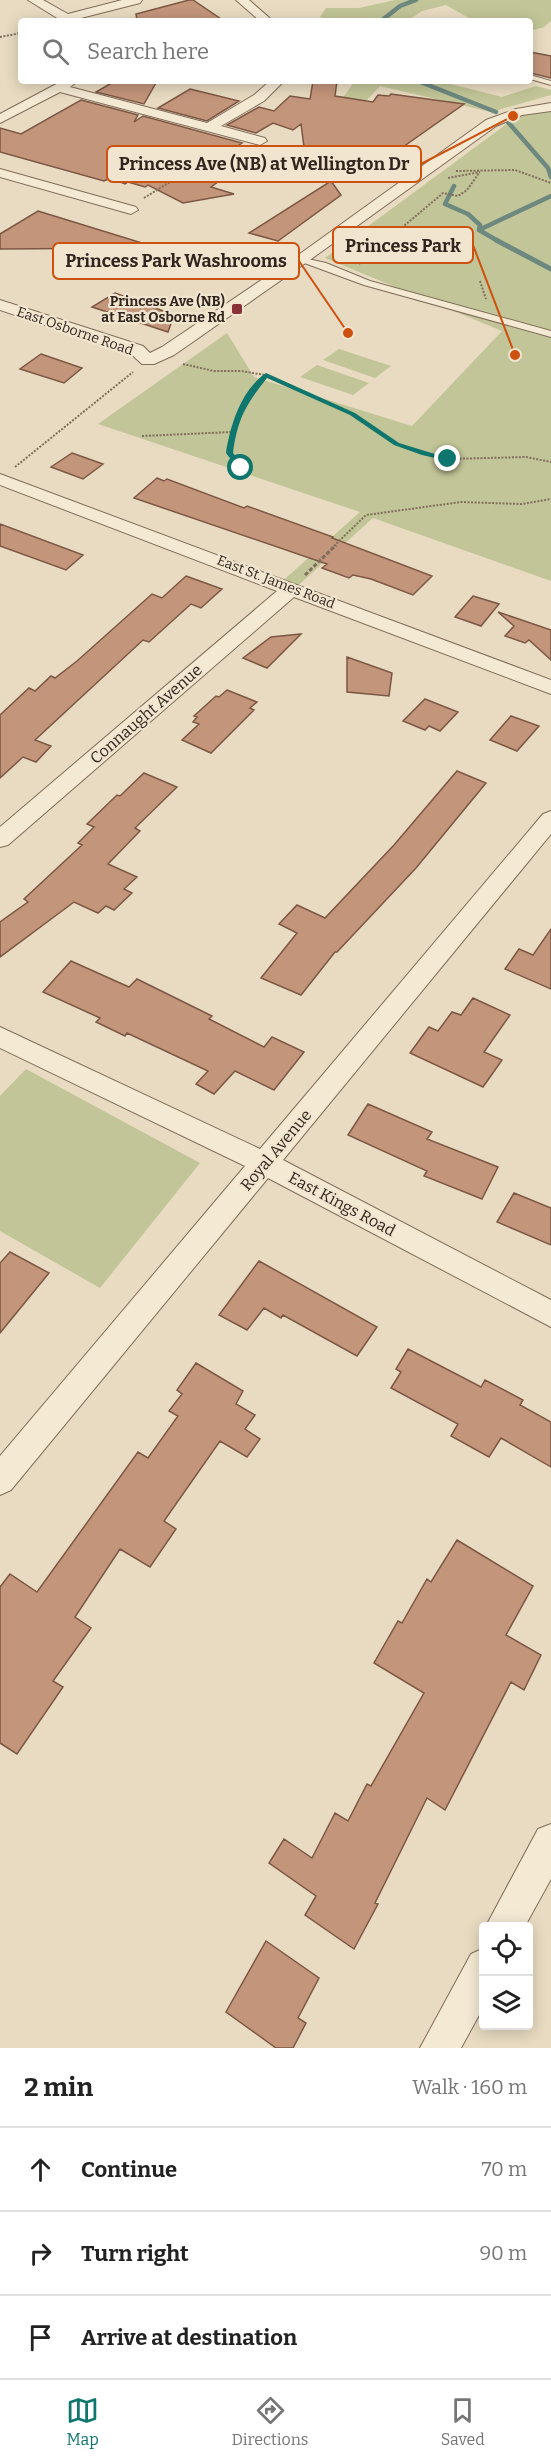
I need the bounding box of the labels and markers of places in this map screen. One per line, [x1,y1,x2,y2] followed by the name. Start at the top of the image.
[107,146,421,182] callout: Princess Ave (NB) at Wellington Dr
[333,227,473,263] callout: Princess Park
[53,243,299,279] callout: Princess Park Washrooms
[101,292,226,326] place label: Princess Ave (NB) at East Osborne Rd
[230,302,244,316] marker: Princess Ave (NB) at East Osborne Rd

